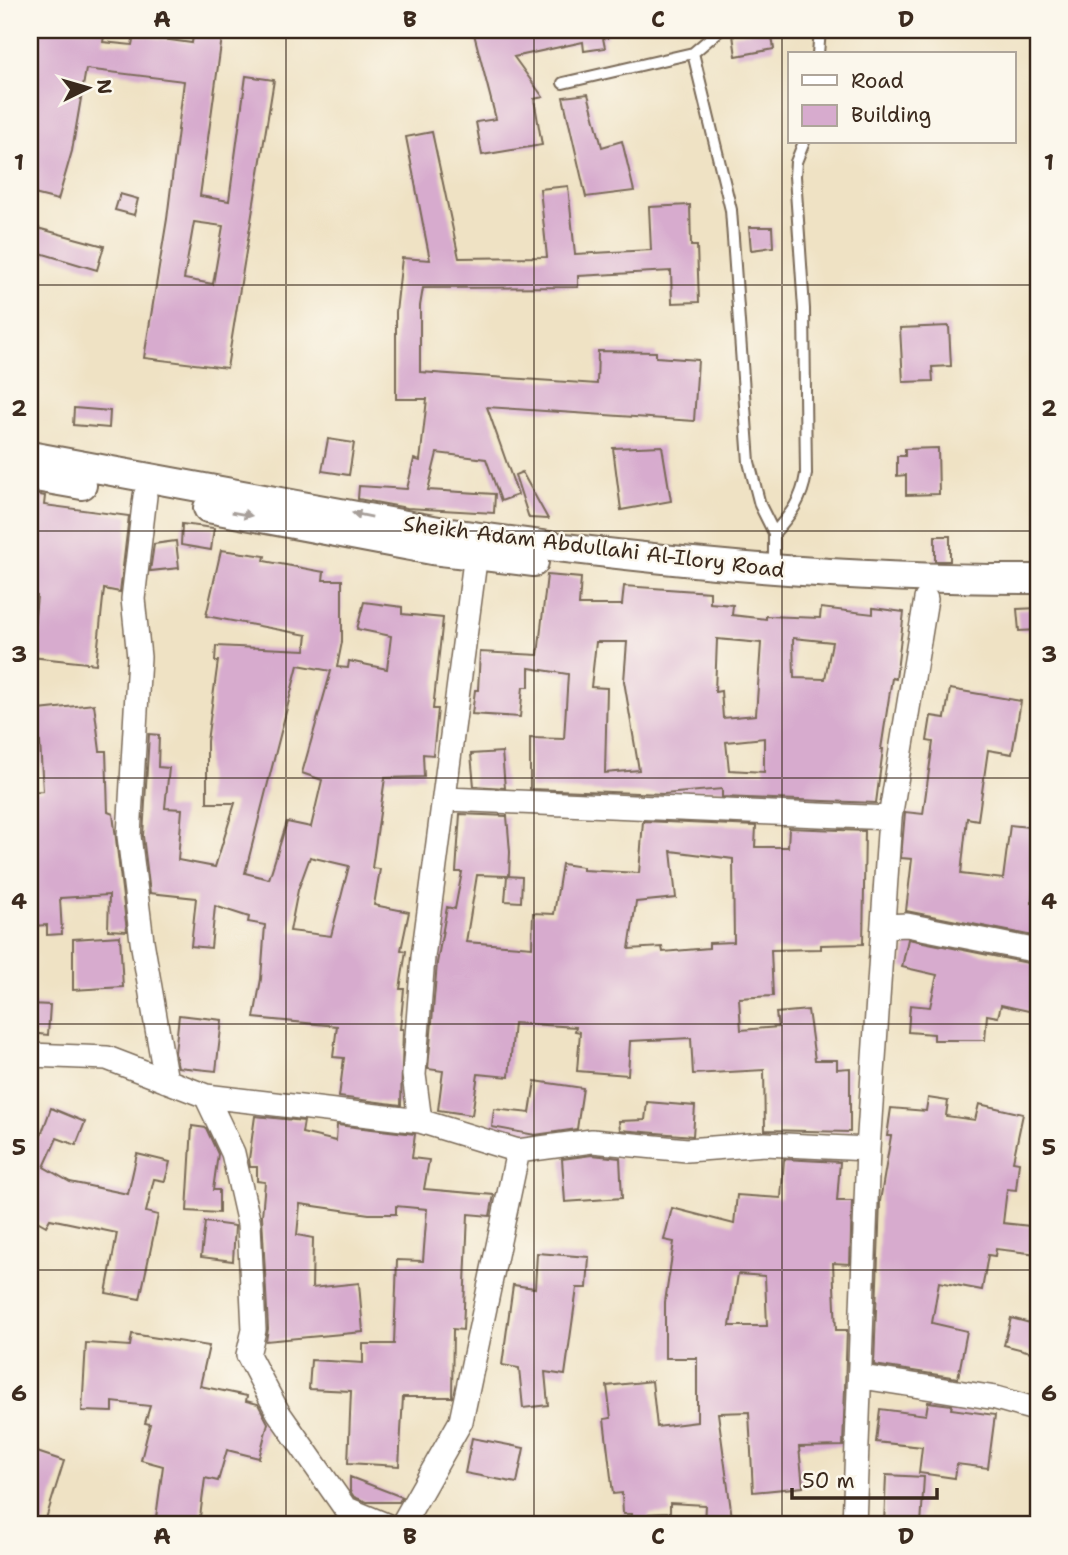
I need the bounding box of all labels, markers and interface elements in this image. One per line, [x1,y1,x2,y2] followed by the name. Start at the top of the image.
[153,4,171,34] text: A
[403,4,417,34] text: B
[651,4,665,34] text: C
[898,4,914,34] text: D
[52,52,122,122] north arrow
[788,52,1016,144] legend
[851,67,904,95] text: Road
[91,78,118,95] text: N
[851,101,931,129] text: Building
[14,147,24,177] text: 1
[1044,147,1054,177] text: 1
[11,393,27,423] text: 2
[1041,393,1057,423] text: 2
[231,508,253,519] one-way arrow
[351,509,373,520] one-way arrow
[402,510,786,584] street label: Sheikh Adam Abdullahi Al-Ilory Road
[11,639,27,669] text: 3
[1041,639,1057,669] text: 3
[11,886,27,916] text: 4
[1041,886,1057,916] text: 4
[12,1132,26,1162] text: 5
[1042,1132,1056,1162] text: 5
[11,1378,27,1408] text: 6
[1041,1378,1057,1408] text: 6
[792,1457,937,1501] scale bar
[802,1467,855,1495] text: 50 m
[153,1521,171,1551] text: A
[403,1521,417,1551] text: B
[651,1521,665,1551] text: C
[898,1521,914,1551] text: D

